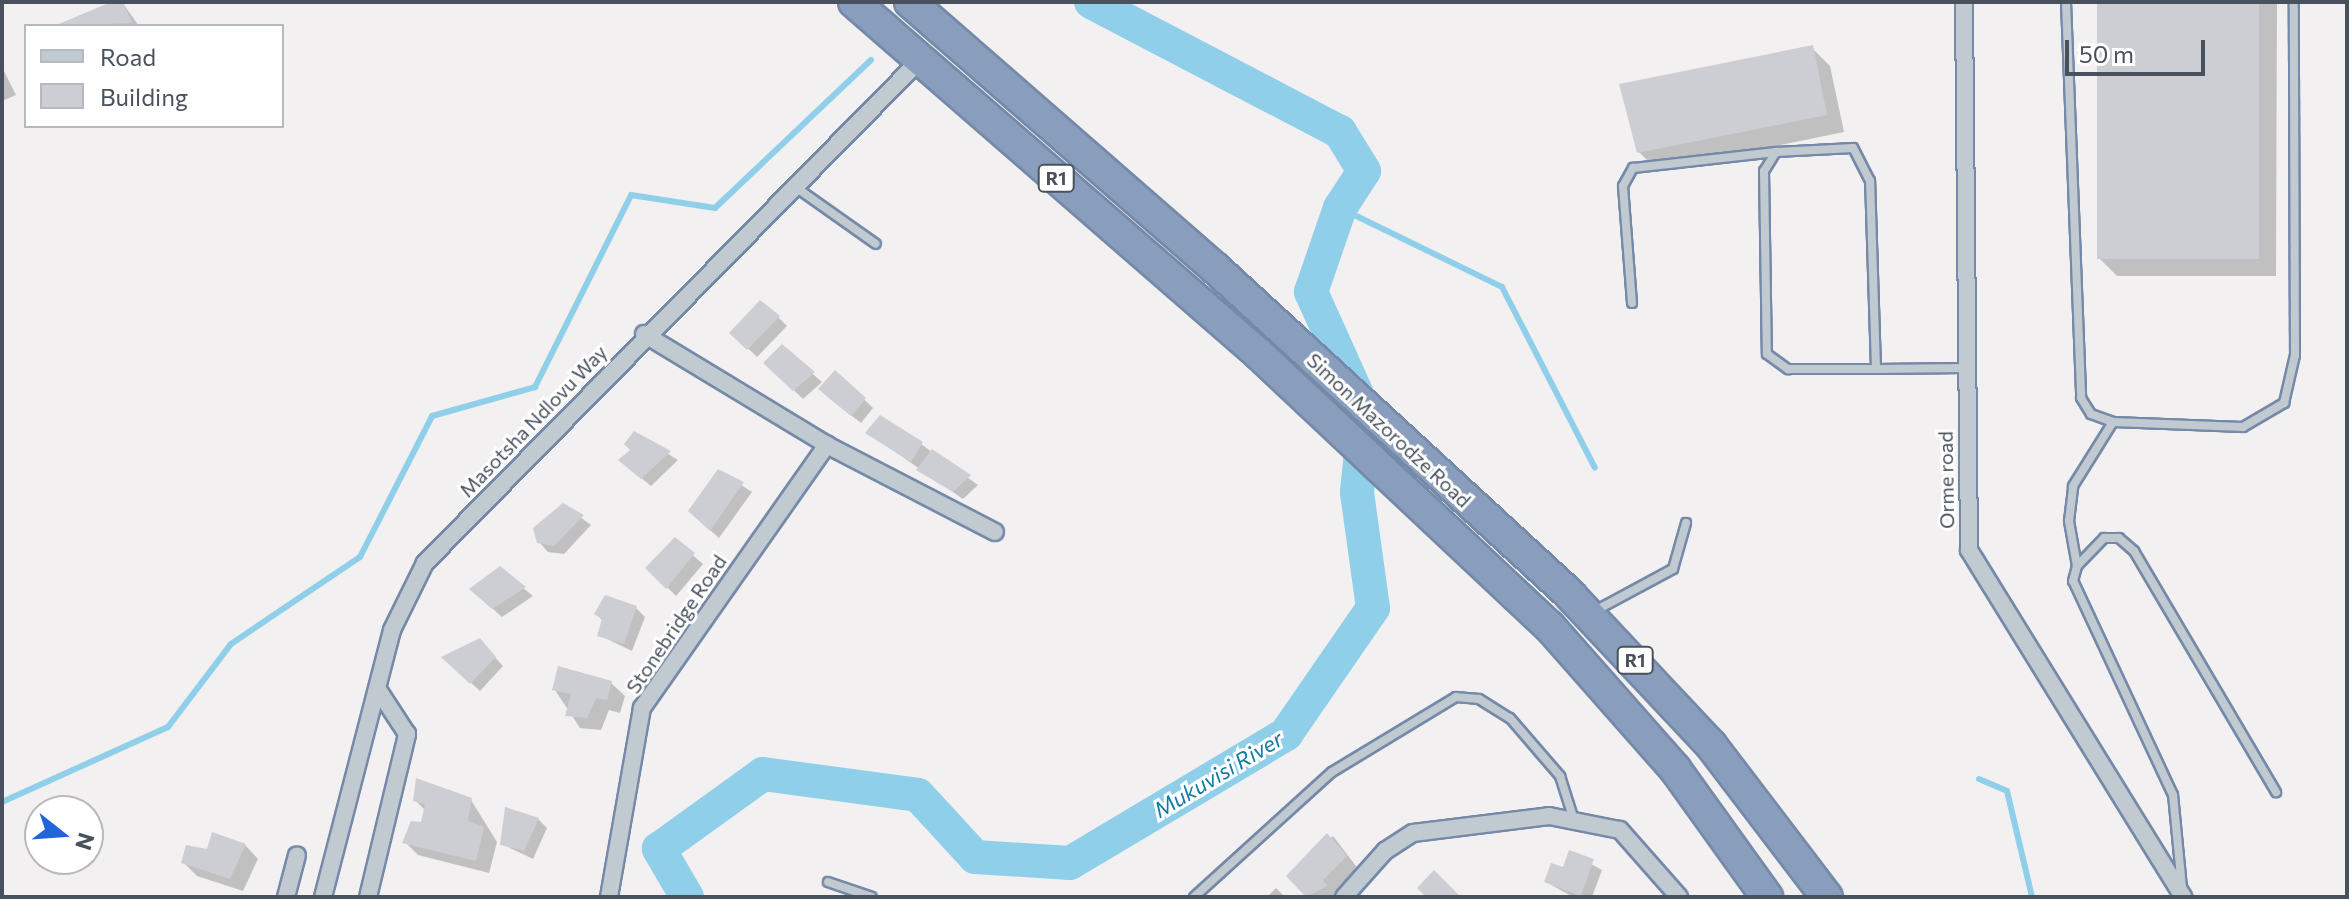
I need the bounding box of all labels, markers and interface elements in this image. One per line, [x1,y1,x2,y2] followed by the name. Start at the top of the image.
[24,24,284,128] legend
[2069,24,2209,74] scale bar
[2079,39,2134,68] text: 50 m
[100,42,156,71] text: Road
[100,82,188,111] text: Building
[1036,164,1076,192] road number: R1
[454,340,612,502] street label: Masotsha Ndlovu Way
[1302,348,1476,512] street label: Simon Mazorodze Road
[1933,431,1959,529] street label: Orme road
[621,550,731,698] street label: Stonebridge Road
[1615,646,1655,674] road number: R1
[1149,725,1287,823] water label: Mukuvisi River
[24,795,104,875] north arrow
[70,830,101,853] text: N

